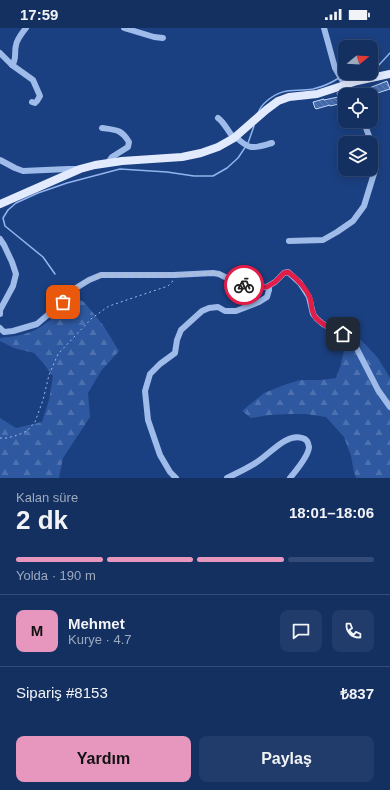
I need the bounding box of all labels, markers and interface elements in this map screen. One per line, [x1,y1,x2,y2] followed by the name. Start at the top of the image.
[20,6,58,23] text: 17:59
[338,40,378,80] north arrow
[338,40,378,176] map controls
[338,88,378,128] button: locate
[338,136,378,176] button: layers
[224,265,264,305] courier
[233,274,255,296] icon: bike
[46,285,80,319] pin
[52,291,74,313] icon: bag
[326,317,360,351] pin
[332,323,354,345] icon: home
[16,490,78,505] text: Kalan süre
[289,504,374,521] text: 18:01–18:06
[16,505,68,535] text: 2 dk
[16,568,96,583] text: Yolda · 190 m
[280,610,322,652] button: chat
[332,610,374,652] button: phone
[68,615,125,632] text: Mehmet
[31,622,43,639] text: M
[68,632,132,647] text: Kurye · 4.7
[16,684,108,701] text: Sipariş #8153
[340,685,374,702] text: ₺837
[16,736,191,782] button: Yardım
[199,736,374,782] button: Paylaş

